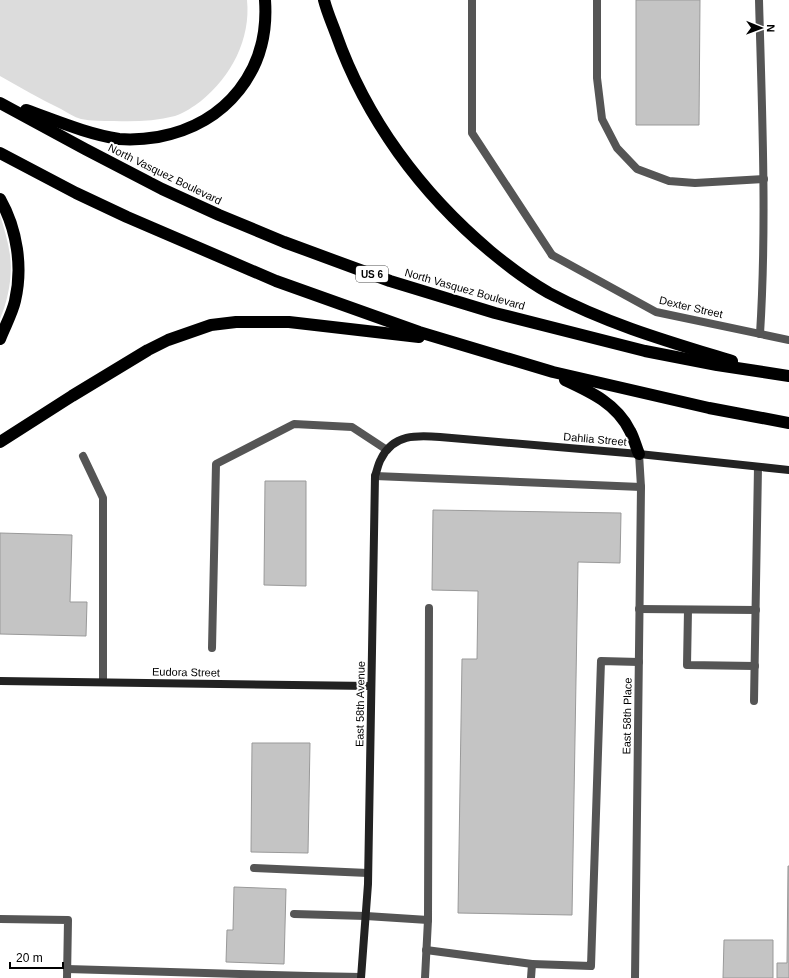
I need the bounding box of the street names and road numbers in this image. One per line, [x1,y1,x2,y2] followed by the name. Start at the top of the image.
[106,141,224,207] street label: North Vasquez Boulevard
[356,266,388,282] road number: US 6
[403,266,527,312] street label: North Vasquez Boulevard
[658,294,724,320] street label: Dexter Street
[563,430,627,448] street label: Dahlia Street
[353,661,367,747] street label: East 58th Avenue
[152,665,220,679] street label: Eudora Street
[620,677,634,755] street label: East 58th Place

